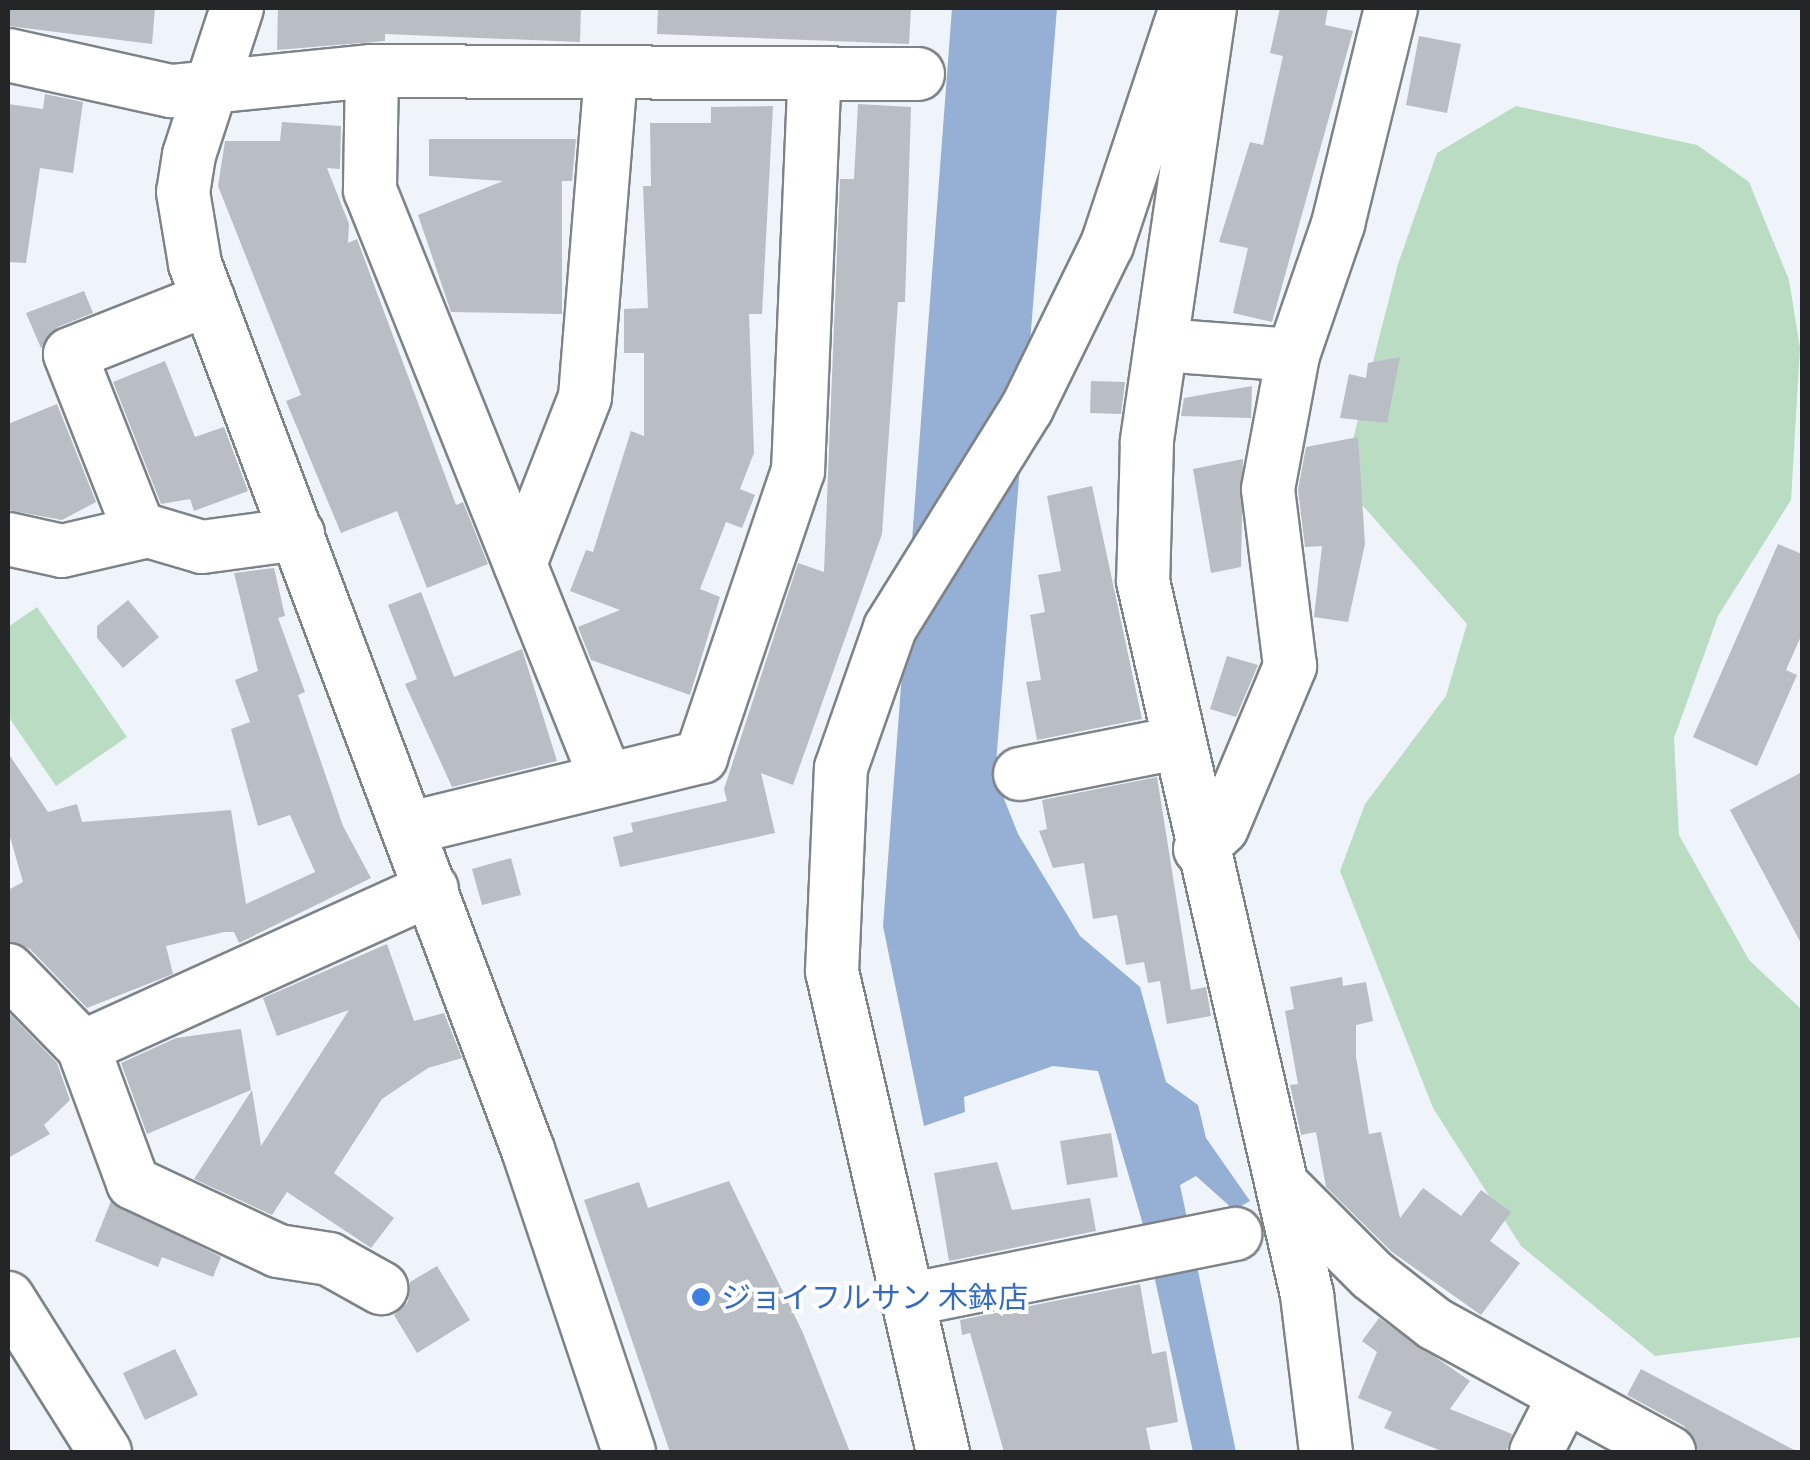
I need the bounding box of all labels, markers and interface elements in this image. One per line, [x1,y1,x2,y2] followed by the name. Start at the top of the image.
[721,1279,1028,1315] place label: ジョイフルサン 木鉢店
[690,1286,712,1308] marker: ジョイフルサン 木鉢店

